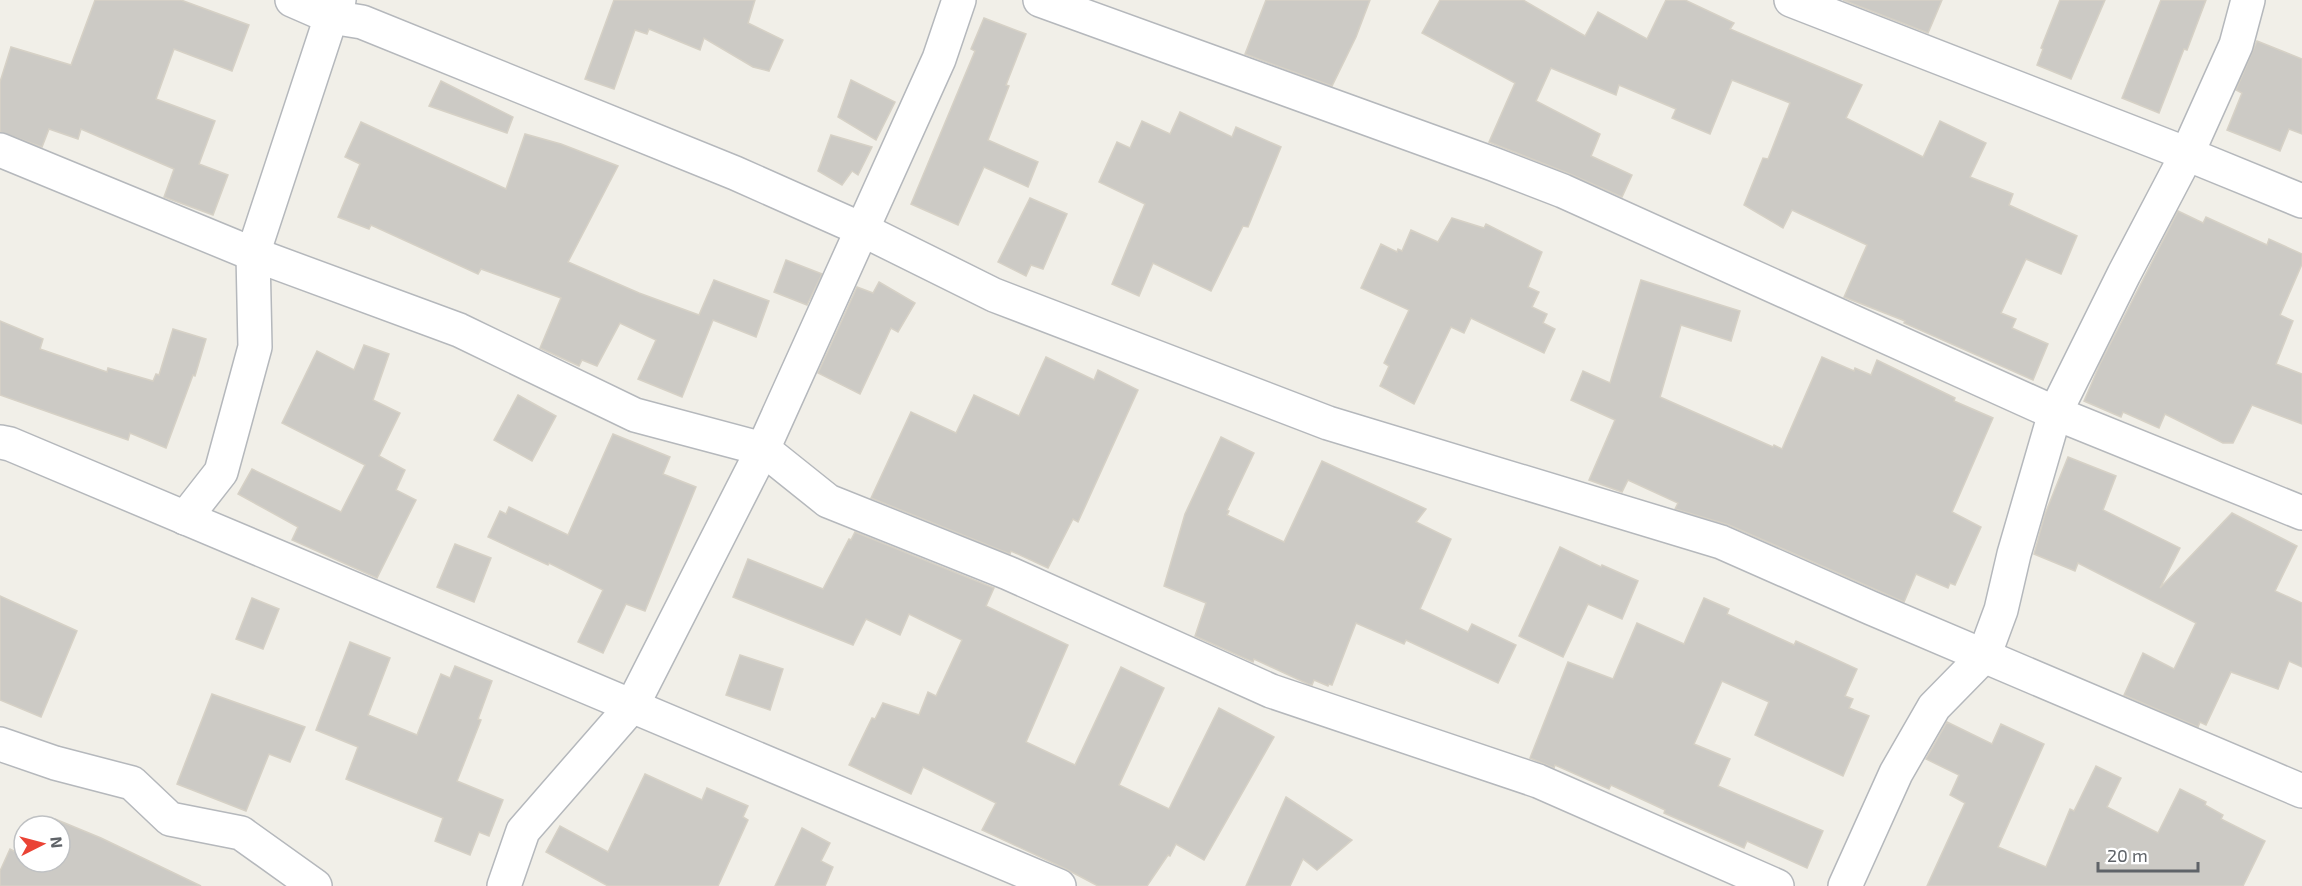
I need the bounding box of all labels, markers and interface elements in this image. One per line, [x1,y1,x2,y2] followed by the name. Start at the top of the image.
[12,814,72,874] north arrow
[2098,835,2198,873] scale bar
[47,836,67,849] text: N
[2107,844,2148,866] text: 20 m

